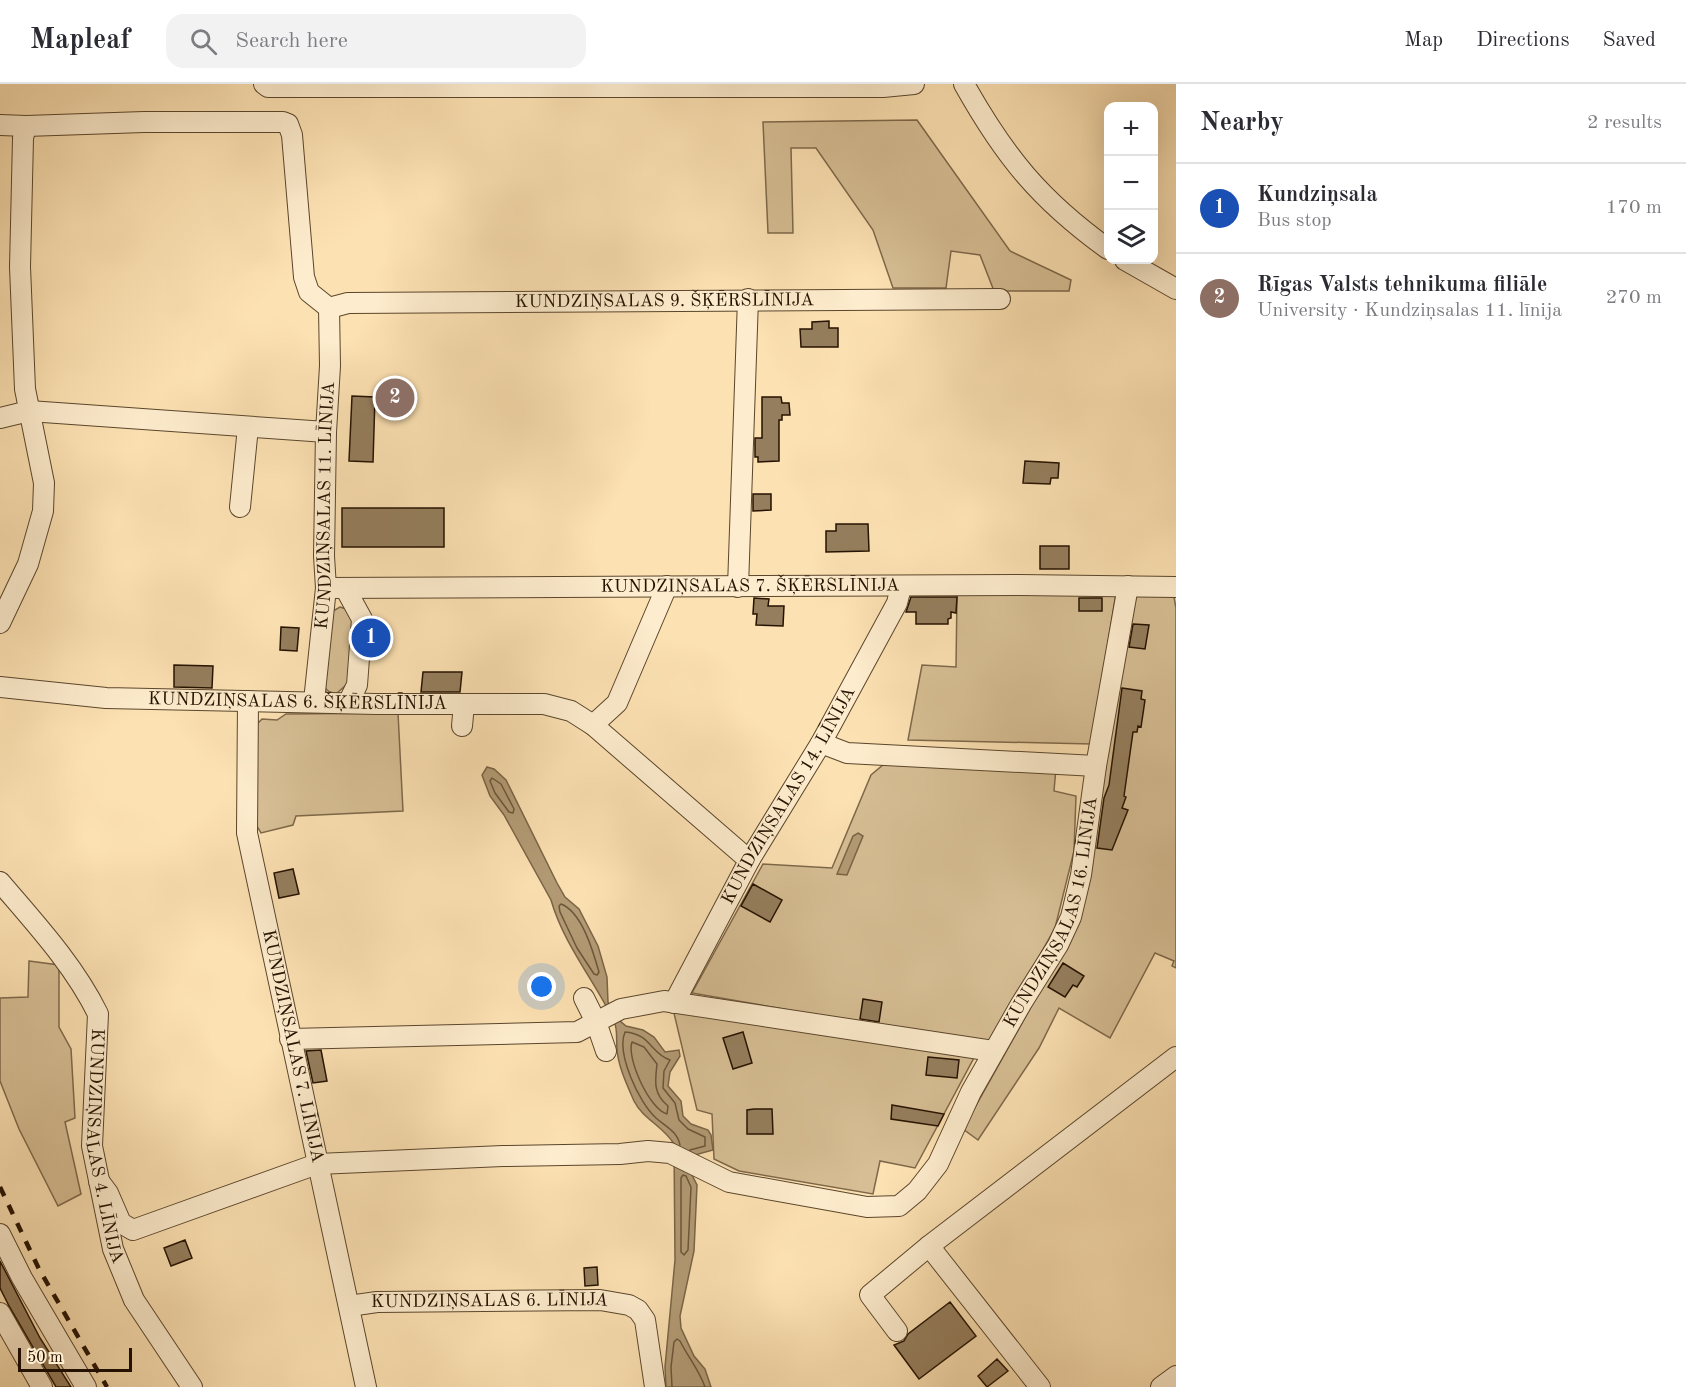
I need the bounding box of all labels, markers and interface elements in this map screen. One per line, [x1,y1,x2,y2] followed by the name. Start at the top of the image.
[166,14,586,68] search box
[187,25,220,58] icon: search
[30,27,130,55] text: Mapleaf
[235,30,348,52] text: Search here
[1404,30,1443,51] text: Map
[1476,30,1570,51] text: Directions
[1603,30,1656,51] text: Saved
[1104,102,1158,264] map controls
[1104,102,1158,156] button: +
[1200,110,1284,136] text: Nearby
[1587,113,1662,133] text: 2 results
[1104,156,1158,210] button: −
[1257,184,1378,206] text: Kundziņsala
[1214,198,1225,218] text: 1
[1606,198,1662,218] text: 170 m
[1104,210,1158,264] button: layers
[1257,211,1332,231] text: Bus stop
[1257,274,1547,296] text: Rīgas Valsts tehnikuma filiāle
[515,287,814,312] street label: KUNDZIŅSALAS 9. ŠĶĒRSLĪNIJA
[1214,288,1225,308] text: 2
[1606,288,1662,308] text: 270 m
[1257,301,1562,321] text: University · Kundziņsalas 11. līnija
[376,376,414,420] pin: 2
[313,381,338,631] street label: KUNDZIŅSALAS 11. LĪNIJA
[600,572,900,596] street label: KUNDZIŅSALAS 7. ŠĶĒRSLĪNIJA
[352,616,391,660] pin: 1
[719,684,859,907] street label: KUNDZIŅSALAS 14. LĪNIJA
[148,689,447,713] street label: KUNDZIŅSALAS 6. ŠĶĒRSLĪNIJA
[1000,795,1101,1031] street label: KUNDZIŅSALAS 16. LĪNIJA
[259,928,327,1165] street label: KUNDZIŅSALAS 7. LĪNIJA
[527,972,556,1001] your location
[82,1028,127,1266] street label: KUNDZIŅSALAS 4. LĪNIJA
[371,1288,610,1311] street label: KUNDZIŅSALAS 6. LĪNIJA
[18,1345,132,1372] scale bar
[27,1350,63,1366] text: 50 m

